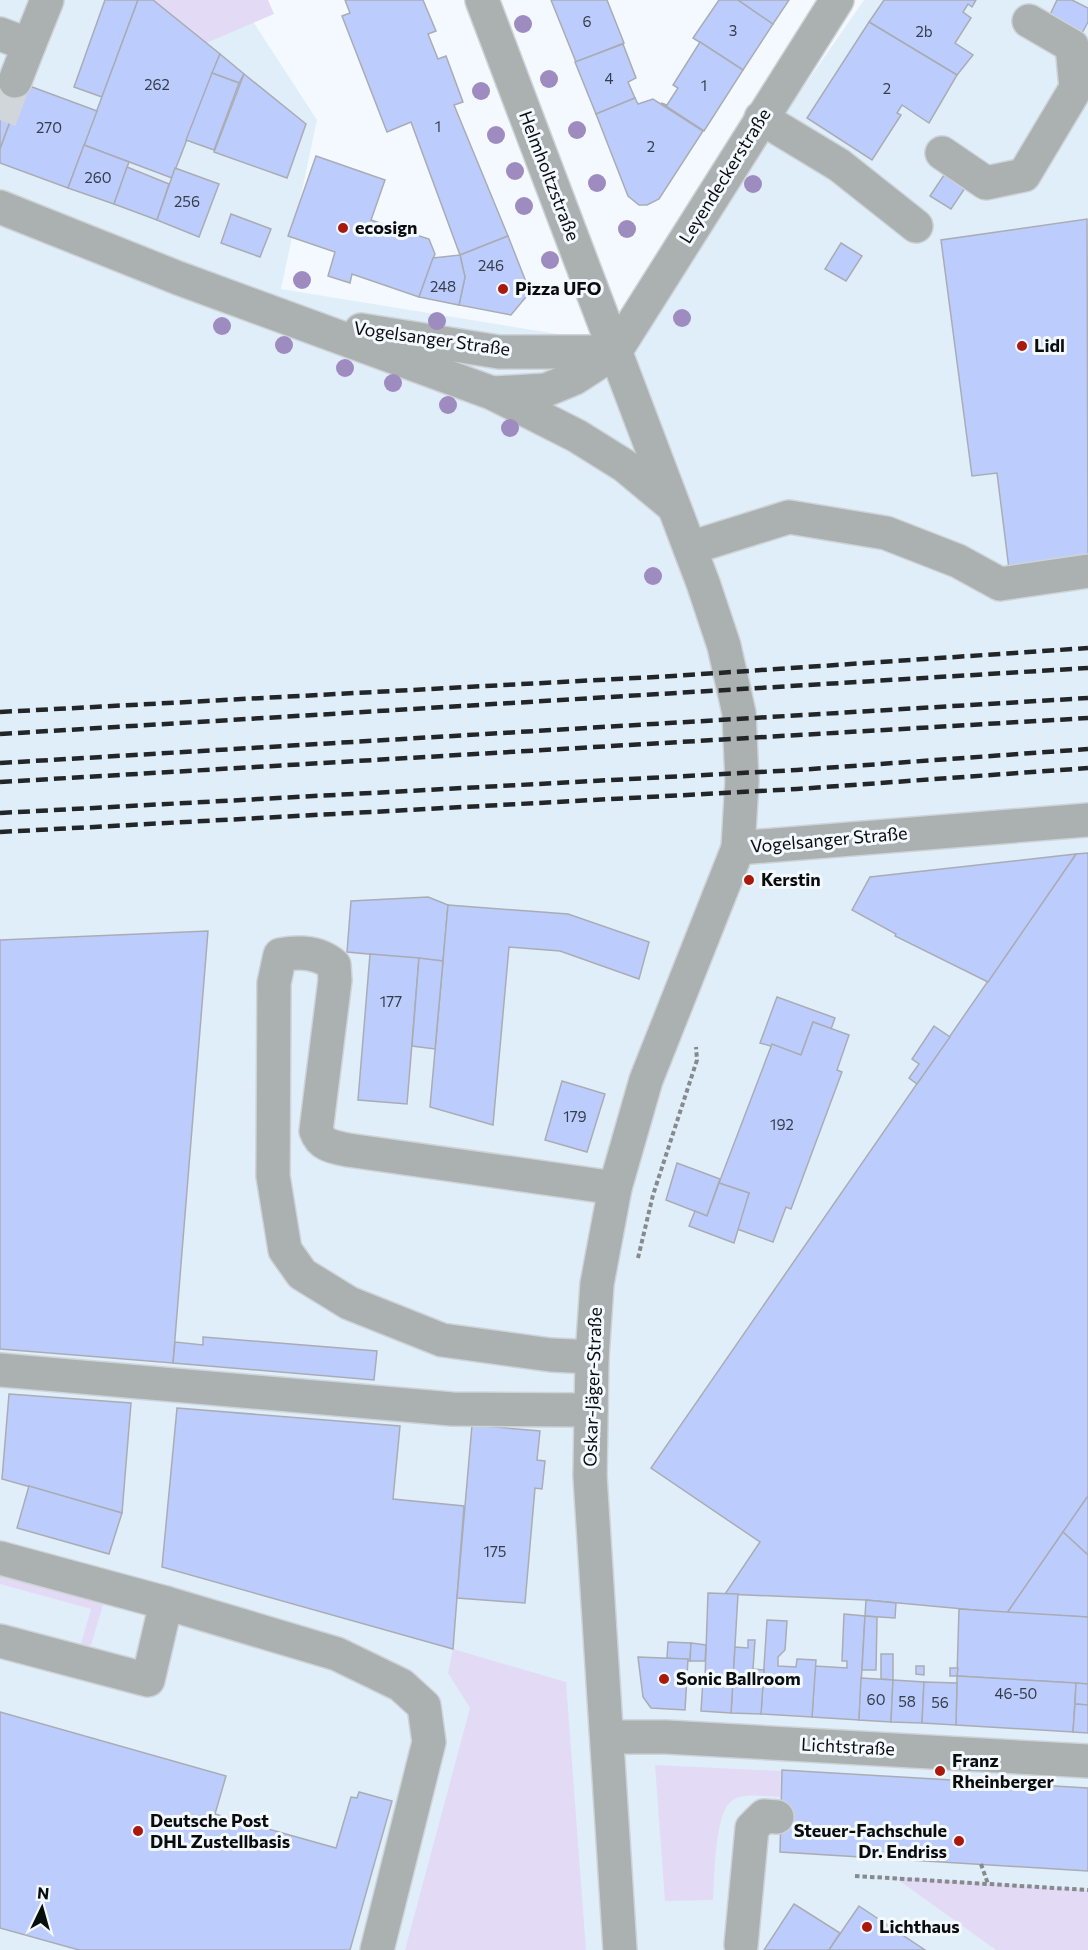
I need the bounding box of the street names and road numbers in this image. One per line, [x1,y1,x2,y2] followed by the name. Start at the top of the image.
[674,104,775,247] street label: Leyendeckerstraße
[515,107,585,244] street label: Helmholtzstraße
[353,316,512,360] street label: Vogelsanger Straße
[749,821,908,857] street label: Vogelsanger Straße
[578,1307,606,1467] street label: Oskar-Jäger-Straße
[801,1733,896,1759] street label: Lichtstraße

